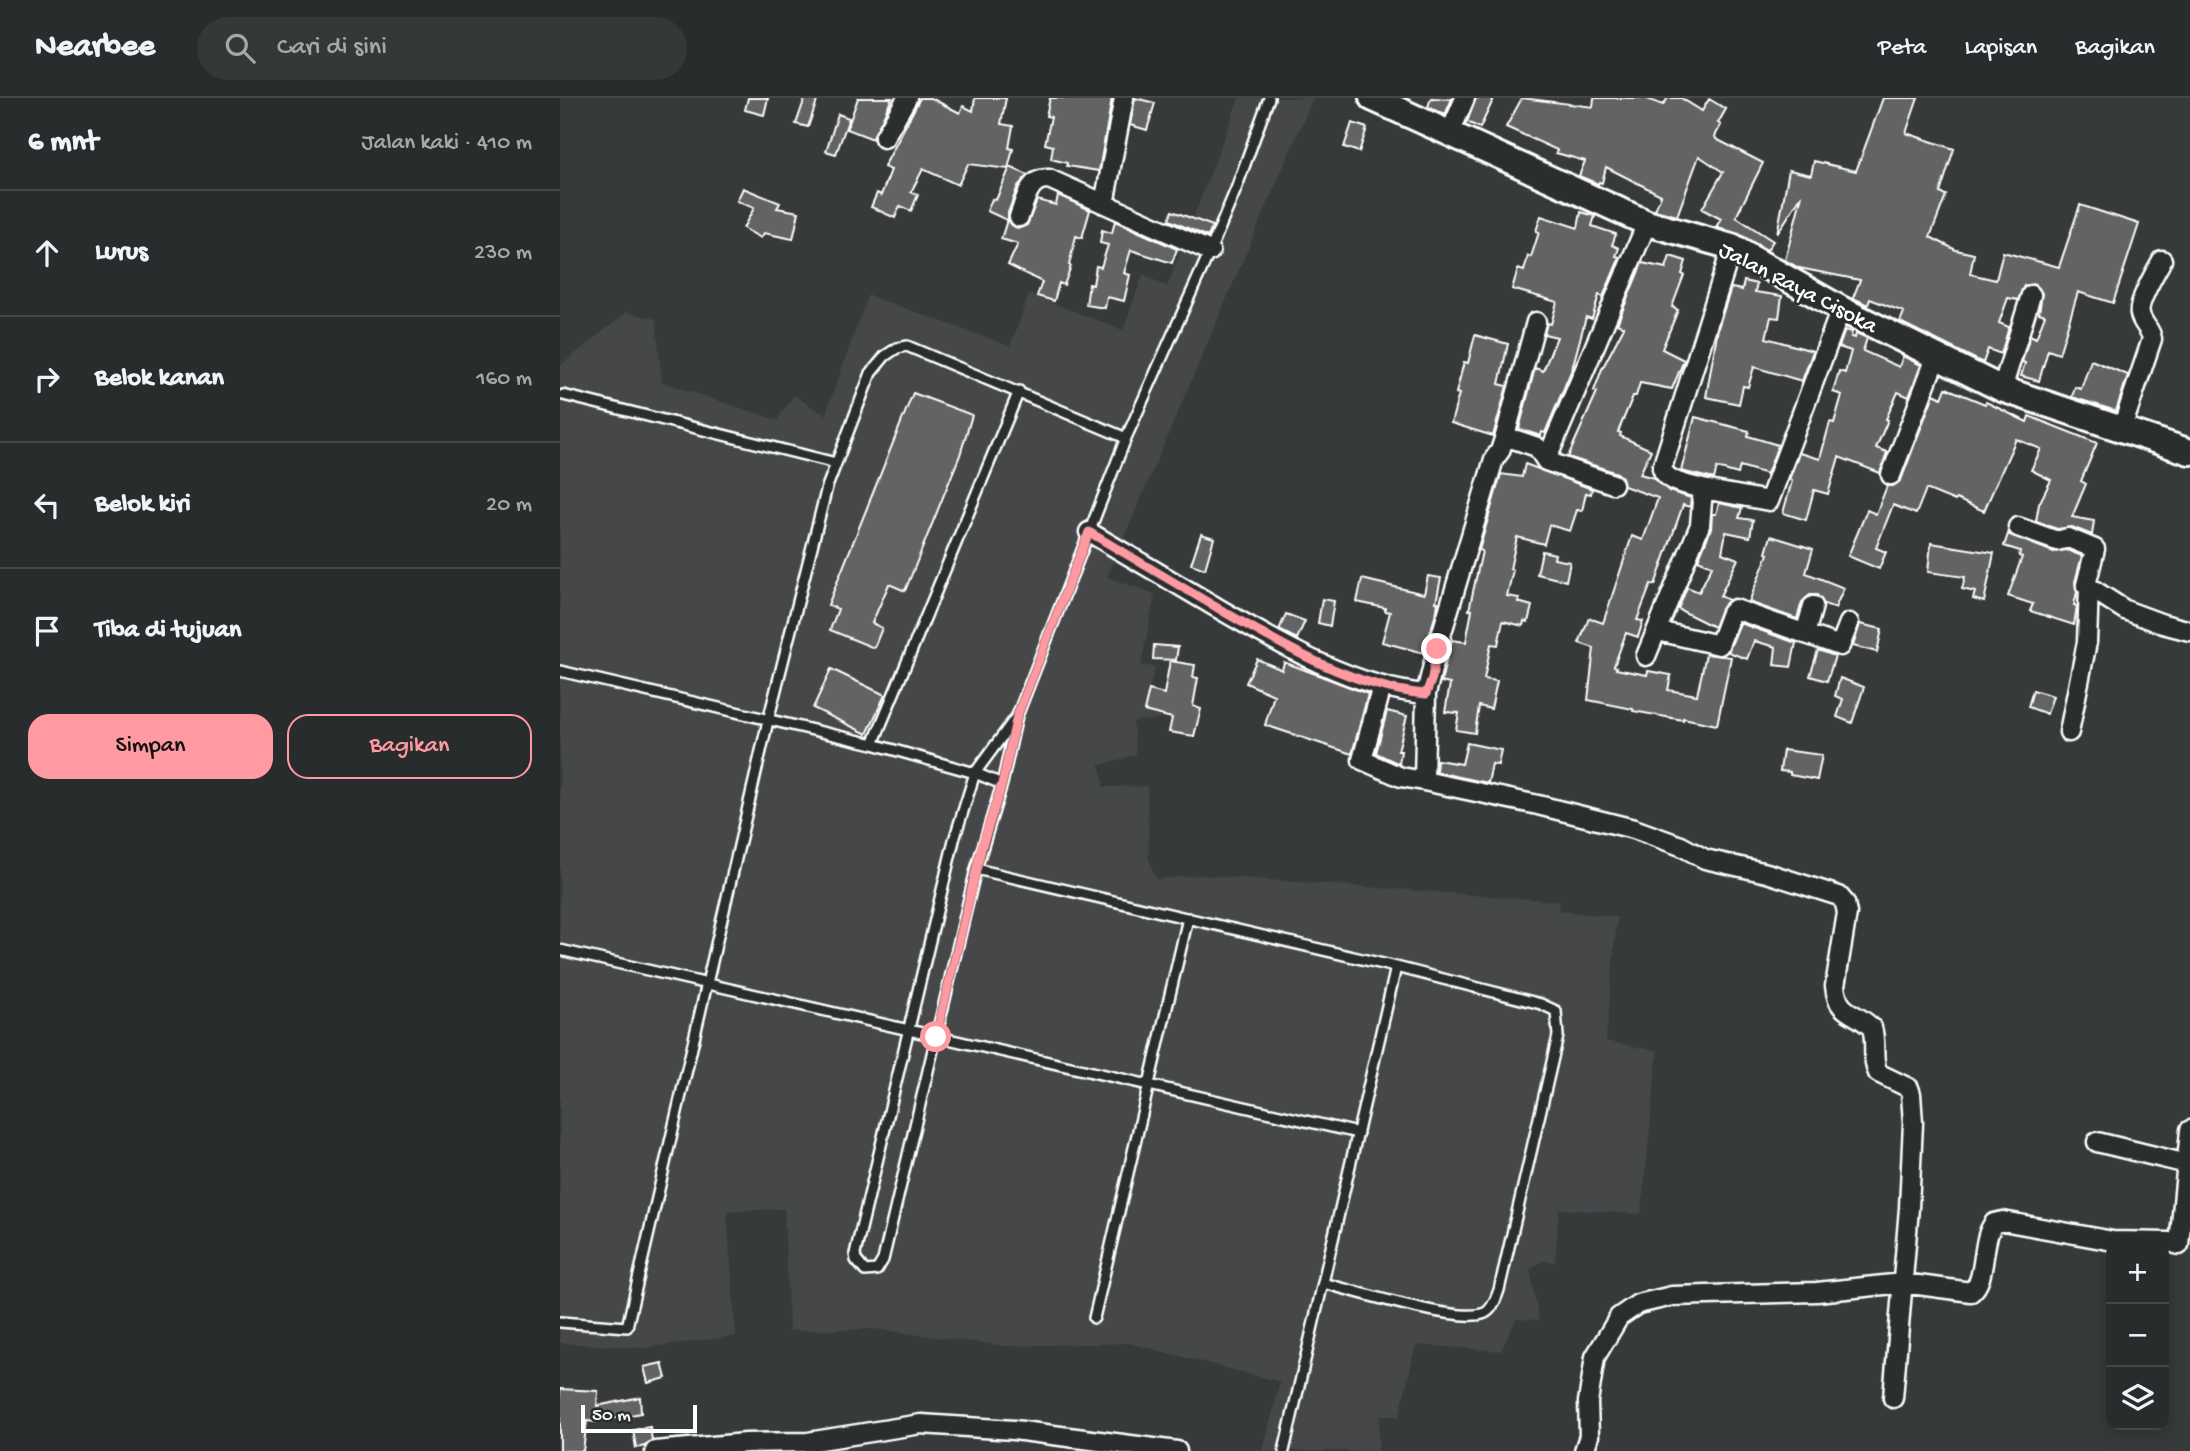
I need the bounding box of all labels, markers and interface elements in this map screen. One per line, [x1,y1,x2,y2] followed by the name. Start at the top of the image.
[197,17,687,80] search box
[35,29,155,67] text: Nearbee
[221,29,259,67] icon: search
[277,33,387,64] text: Cari di sini
[1878,34,1926,63] text: Peta
[1964,34,2037,63] text: Lapisan
[2075,34,2155,63] text: Bagikan
[28,126,98,161] text: 6 mnt
[361,130,532,157] text: Jalan kaki · 410 m
[28,234,66,272] icon: ahead
[95,238,148,269] text: Lurus
[1714,238,1882,341] street label: Jalan Raya Cisoka
[474,240,532,267] text: 230 m
[28,360,66,398] icon: right
[95,364,224,395] text: Belok kanan
[476,366,532,393] text: 160 m
[28,486,66,524] icon: left
[95,490,191,521] text: Belok kiri
[486,492,532,519] text: 20 m
[28,612,66,650] icon: arrive
[95,616,241,647] text: Tiba di tujuan
[1421,633,1452,664] route end
[28,714,273,779] button: Simpan
[287,714,532,779] button: Bagikan
[920,1021,951,1052] route start
[2106,1241,2169,1430] map controls
[2106,1241,2169,1304] button: +
[2106,1304,2169,1367] button: −
[2106,1367,2169,1430] button: layers
[581,1402,696,1434] scale bar
[592,1405,631,1428] text: 50 m

